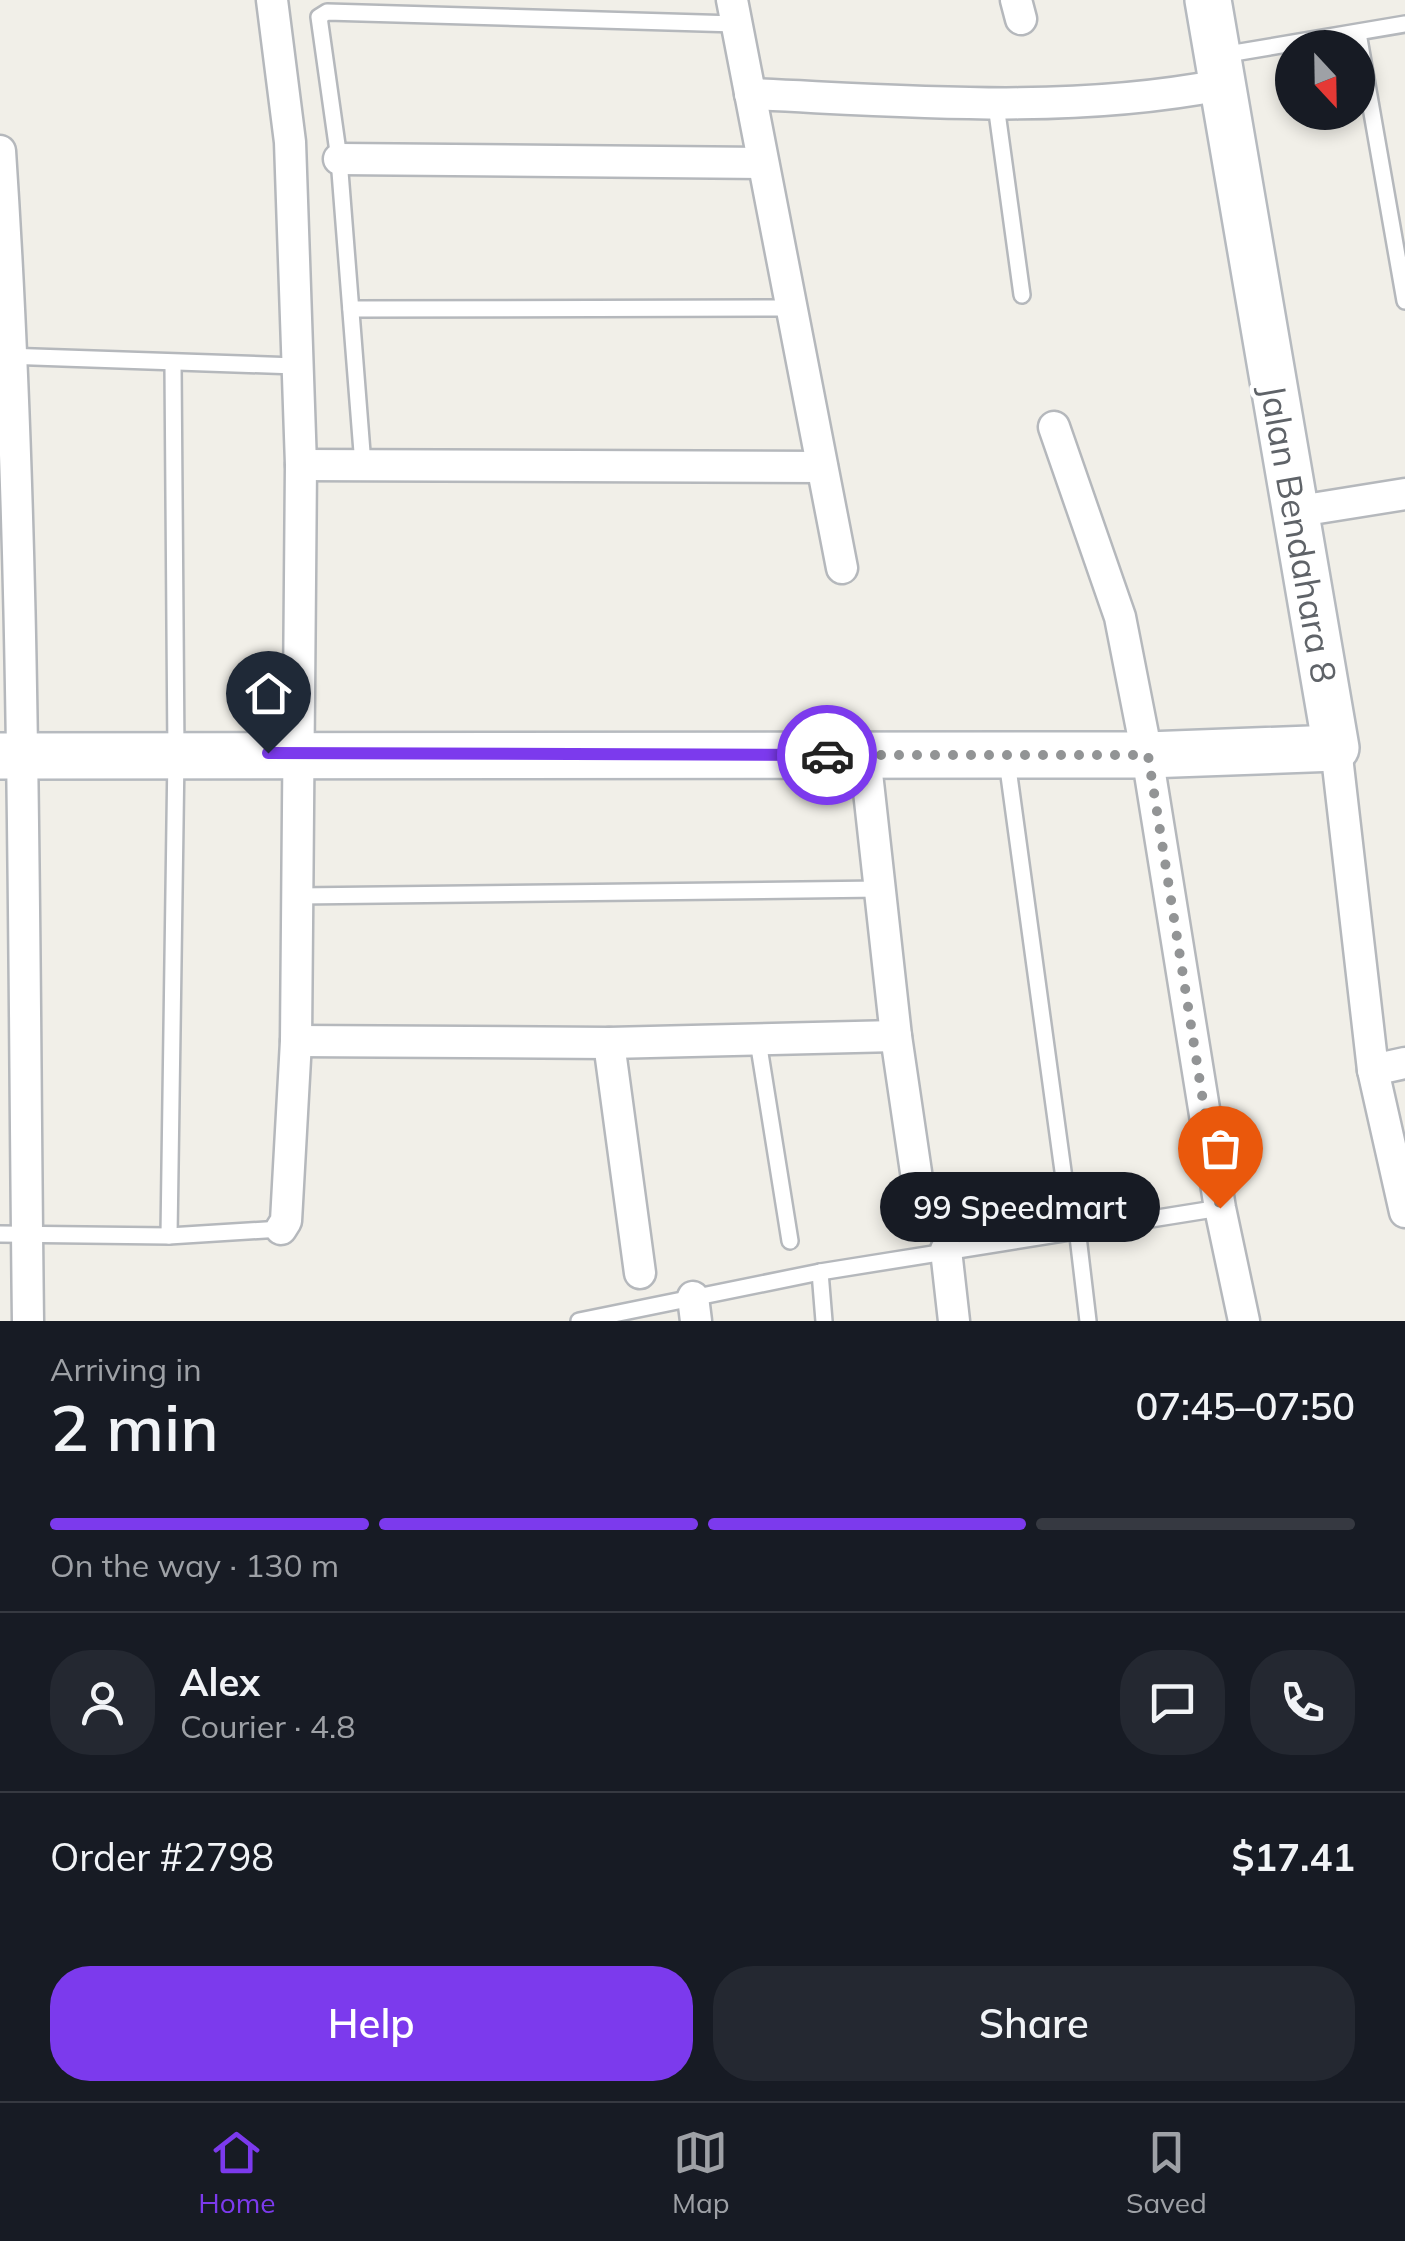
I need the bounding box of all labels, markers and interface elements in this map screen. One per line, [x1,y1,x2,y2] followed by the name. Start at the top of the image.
[1275,30,1375,130] north arrow
[1275,30,1375,130] map controls
[1251,381,1347,686] street label: Jalan Bendahara 8
[226,651,311,754] pin
[241,666,296,721] icon: home
[777,705,877,805] courier
[800,728,855,783] icon: car
[1178,1106,1263,1209] pin
[1193,1121,1248,1176] icon: bag
[880,1173,1160,1243] callout: 99 Speedmart
[913,1187,1127,1227] text: 99 Speedmart
[50,1349,202,1389] text: Arriving in
[1135,1382,1355,1430] text: 07:45–07:50
[50,1386,219,1467] text: 2 min
[50,1545,339,1585] text: On the way · 130 m
[50,1650,155,1755] button: person
[1120,1650,1225,1755] button: chat
[1250,1650,1355,1755] button: phone
[180,1658,260,1706] text: Alex
[180,1706,356,1746] text: Courier · 4.8
[50,1833,274,1881] text: Order #2798
[1232,1833,1355,1881] text: $17.41
[50,1966,693,2081] button: Help
[713,1966,1355,2081] button: Share
[198,2125,275,2220] tab: Home
[672,2125,730,2220] tab: Map
[1126,2125,1207,2220] tab: Saved

